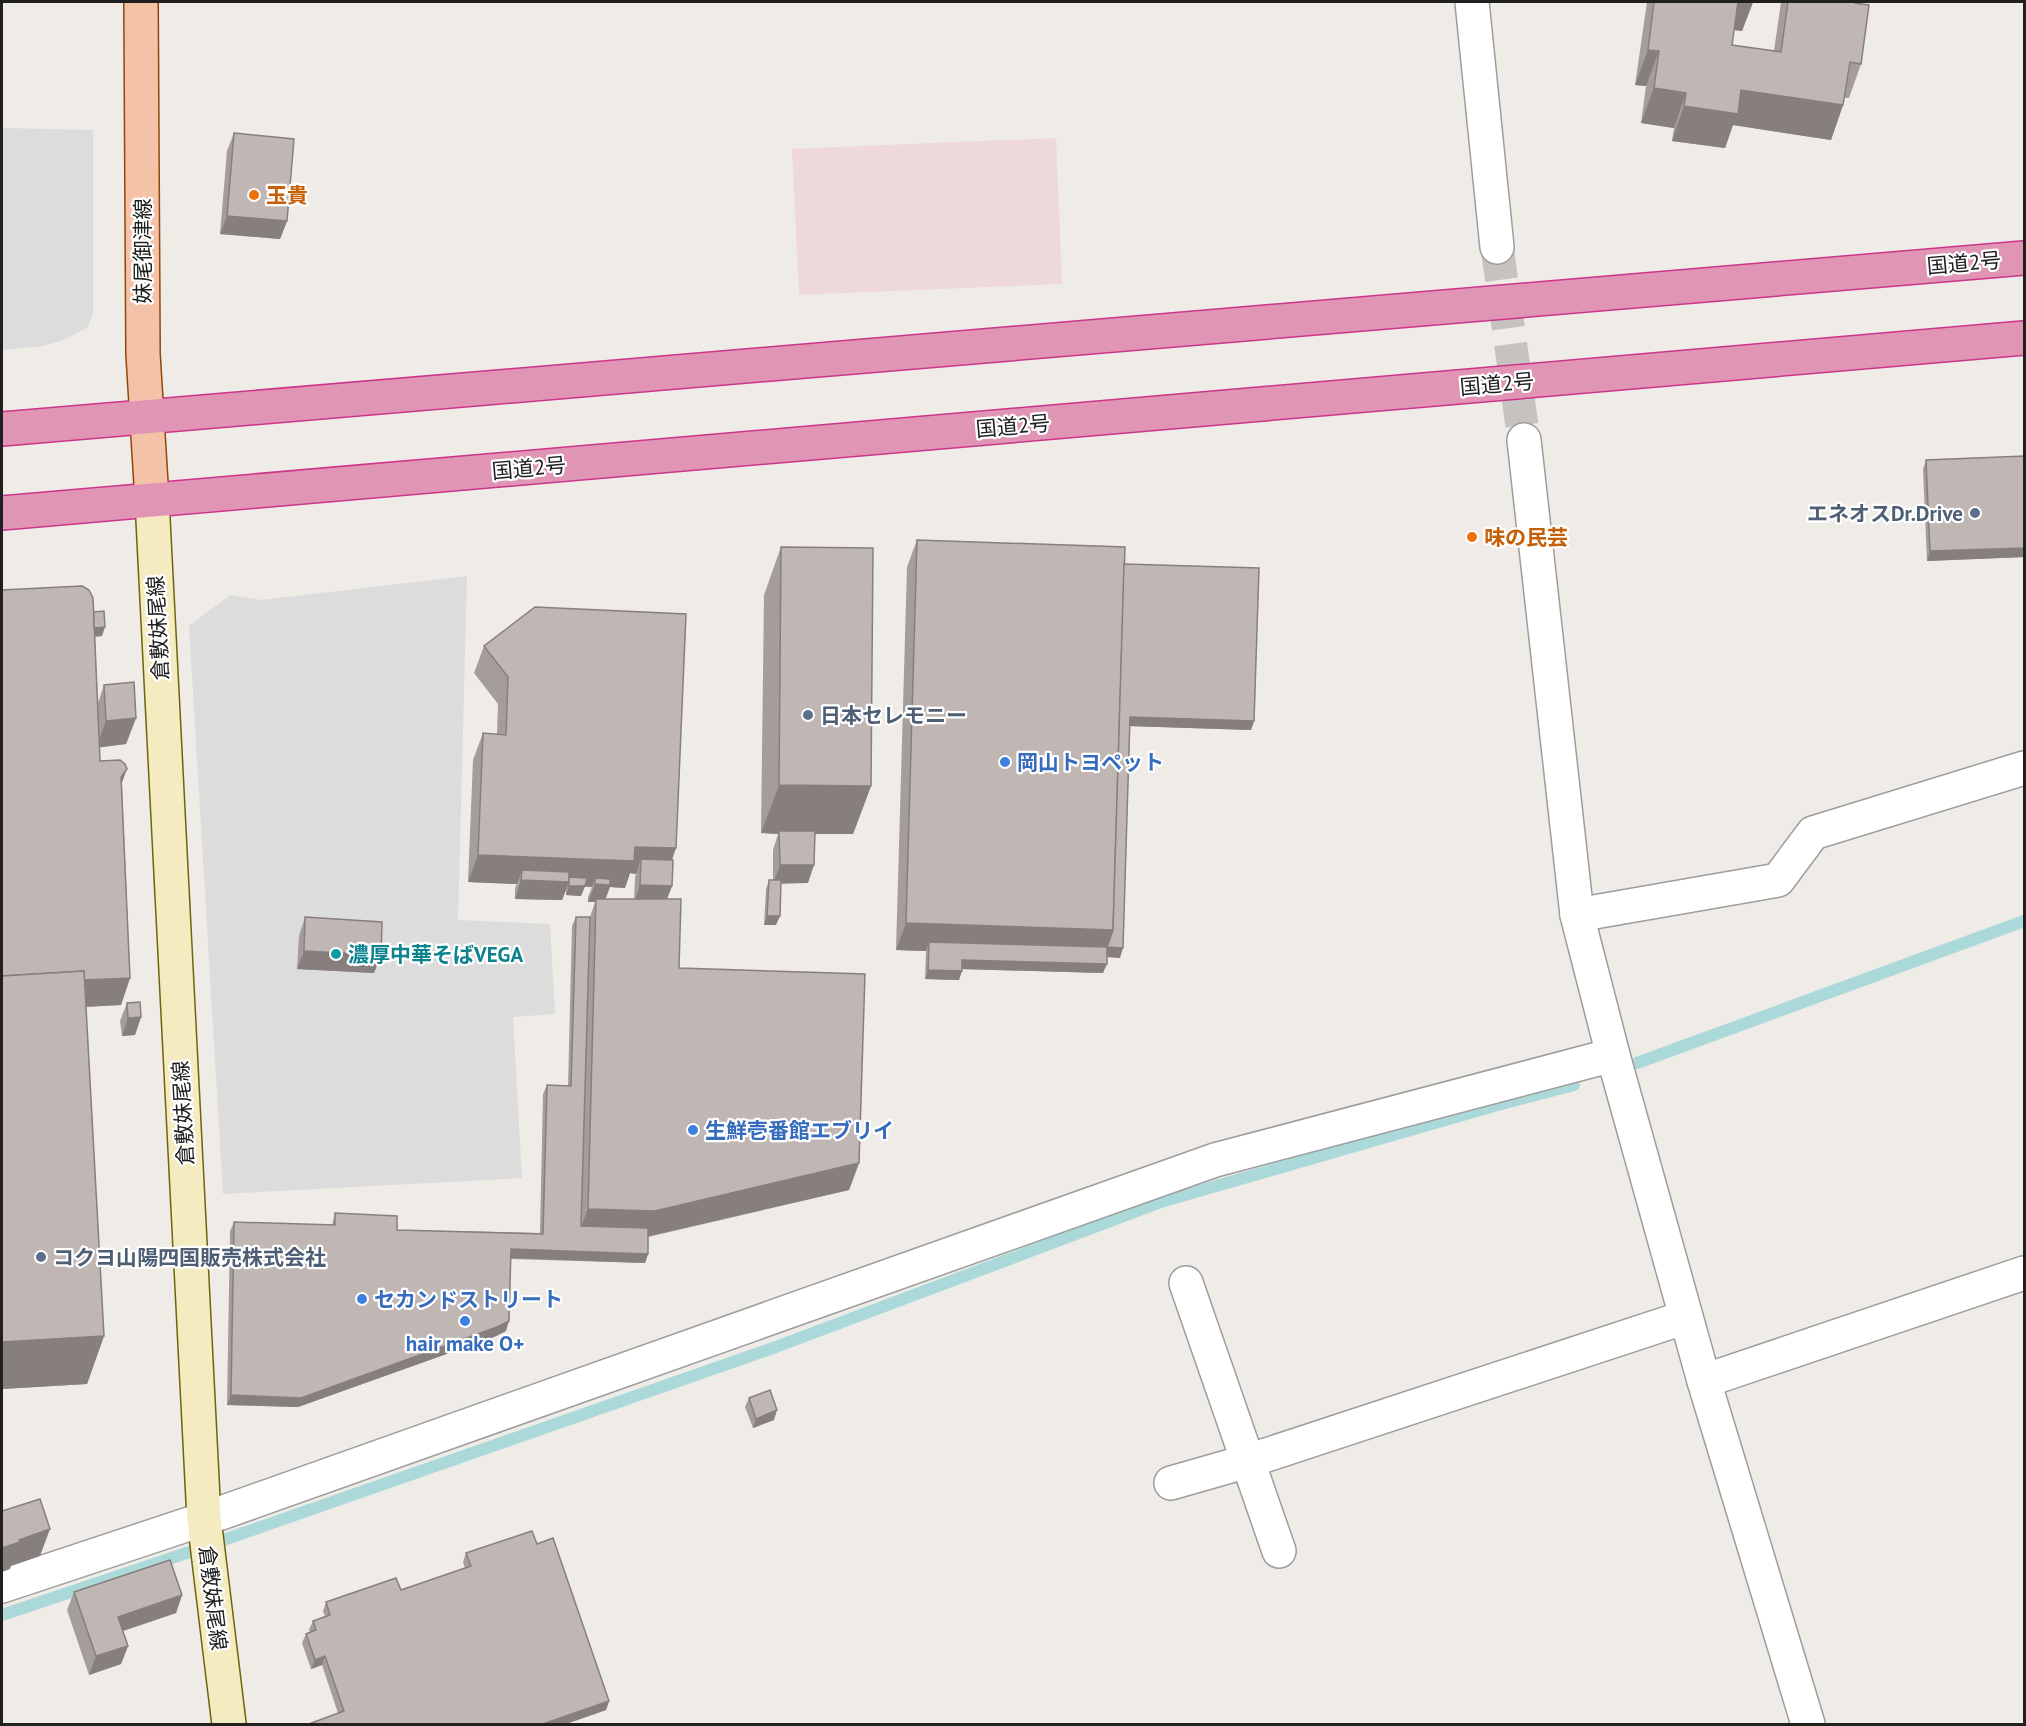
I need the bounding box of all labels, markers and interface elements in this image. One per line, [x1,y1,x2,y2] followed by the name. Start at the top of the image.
[266,182,308,209] place label: 玉貴
[247,188,261,202] marker: 玉貴
[129,199,156,304] street label: 妹尾御津線
[1926,246,2002,280] street label: 国道2号
[1459,367,1535,401] street label: 国道2号
[975,409,1051,443] street label: 国道2号
[491,451,567,485] street label: 国道2号
[1807,500,1963,527] place label: エネオスDr.Drive
[1968,506,1982,520] marker: エネオスDr.Drive
[1484,524,1568,551] place label: 味の民芸
[1465,530,1479,544] marker: 味の民芸
[142,575,174,681] street label: 倉敷妹尾線
[820,702,967,729] place label: 日本セレモニー
[801,708,815,722] marker: 日本セレモニー
[1017,749,1164,776] place label: 岡山トヨペット
[998,755,1012,769] marker: 岡山トヨペット
[348,941,523,968] place label: 濃厚中華そばVEGA
[329,947,343,961] marker: 濃厚中華そばVEGA
[167,1060,199,1166] street label: 倉敷妹尾線
[705,1117,894,1144] place label: 生鮮壱番館エブリイ
[686,1123,700,1137] marker: 生鮮壱番館エブリイ
[53,1244,326,1271] place label: コクヨ山陽四国販売株式会社
[34,1250,48,1264] marker: コクヨ山陽四国販売株式会社
[374,1286,563,1313] place label: セカンドストリート
[355,1292,369,1306] marker: セカンドストリート
[458,1314,472,1328] marker: hair make O+
[406,1330,524,1357] place label: hair make O+
[193,1544,233,1652] street label: 倉敷妹尾線

